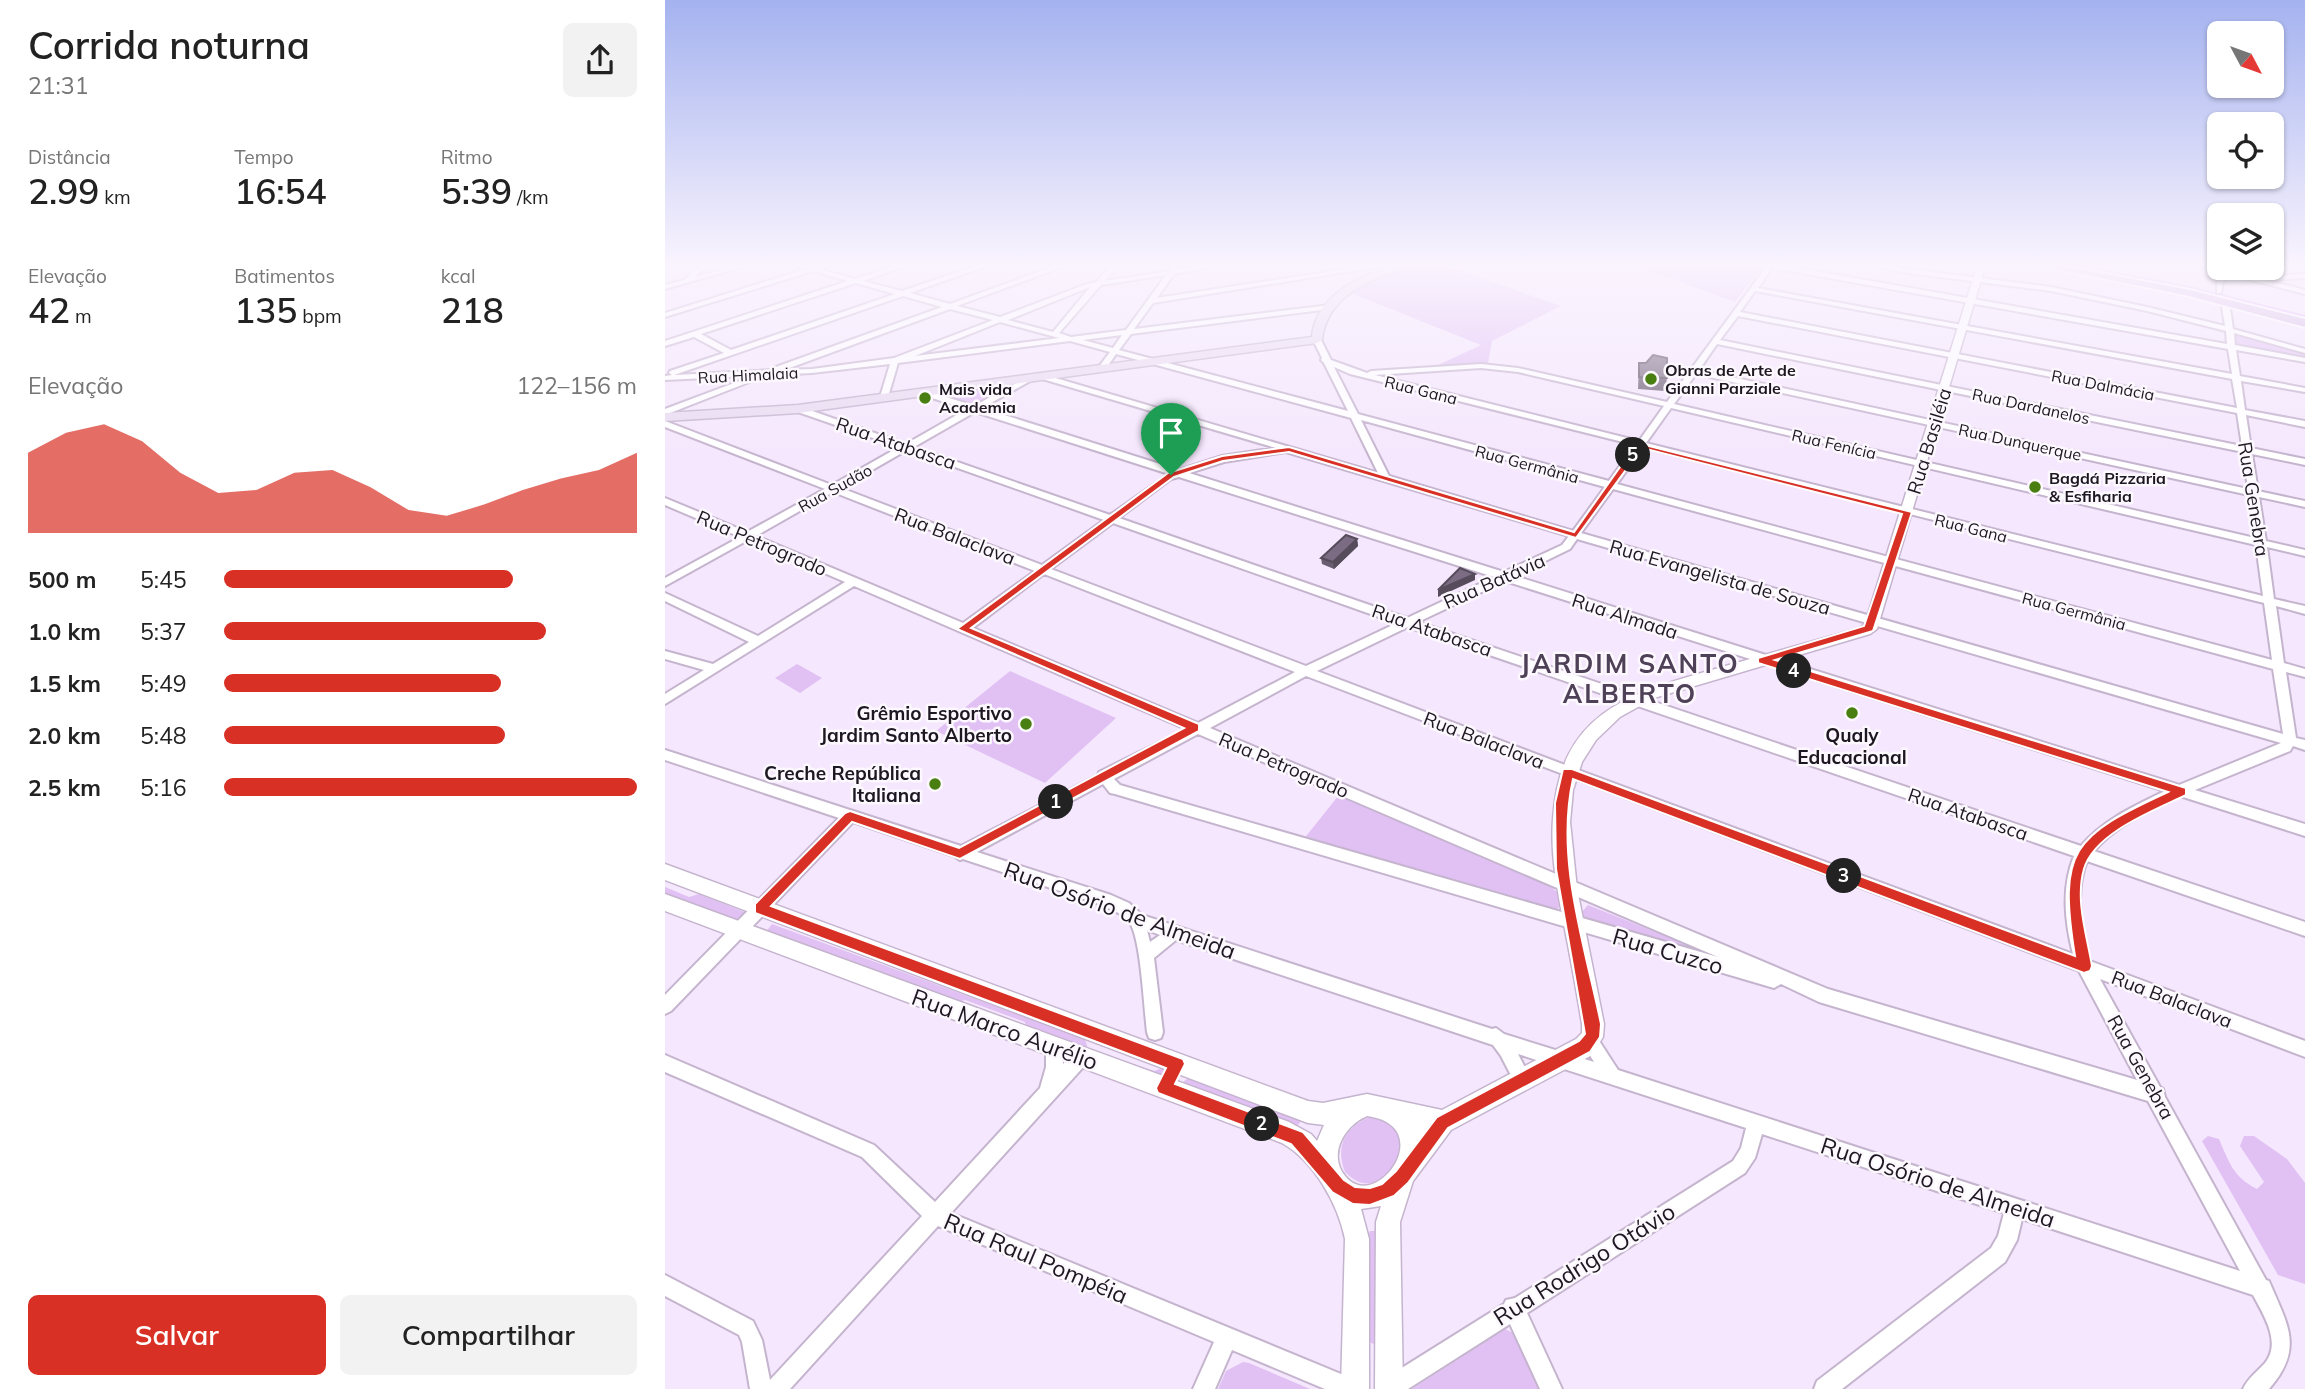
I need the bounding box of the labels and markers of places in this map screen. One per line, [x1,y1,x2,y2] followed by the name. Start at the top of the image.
[1665,360,1796,398] place label: Obras de Arte de Gianni Parziale
[1643,371,1659,387] marker: Obras de Arte de Gianni Parziale
[939,379,1016,417] place label: Mais vida Academia
[917,390,933,406] marker: Mais vida Academia
[1141,403,1201,475] pin
[1615,438,1651,472] pin: 5
[2049,468,2166,506] place label: Bagdá Pizzaria & Esfiharia
[2027,479,2043,495] marker: Bagdá Pizzaria & Esfiharia
[1777,654,1811,688] pin: 4
[820,701,1012,747] place label: Grêmio Esportivo Jardim Santo Alberto
[1844,705,1860,721] marker: Qualy Educacional
[1018,716,1034,732] marker: Grêmio Esportivo Jardim Santo Alberto
[1797,723,1907,769] place label: Qualy Educacional
[764,761,921,807] place label: Creche República Italiana
[927,776,943,792] marker: Creche República Italiana
[1039,784,1073,820] pin: 1
[1827,858,1861,894] pin: 3
[1245,1106,1279,1142] pin: 2

